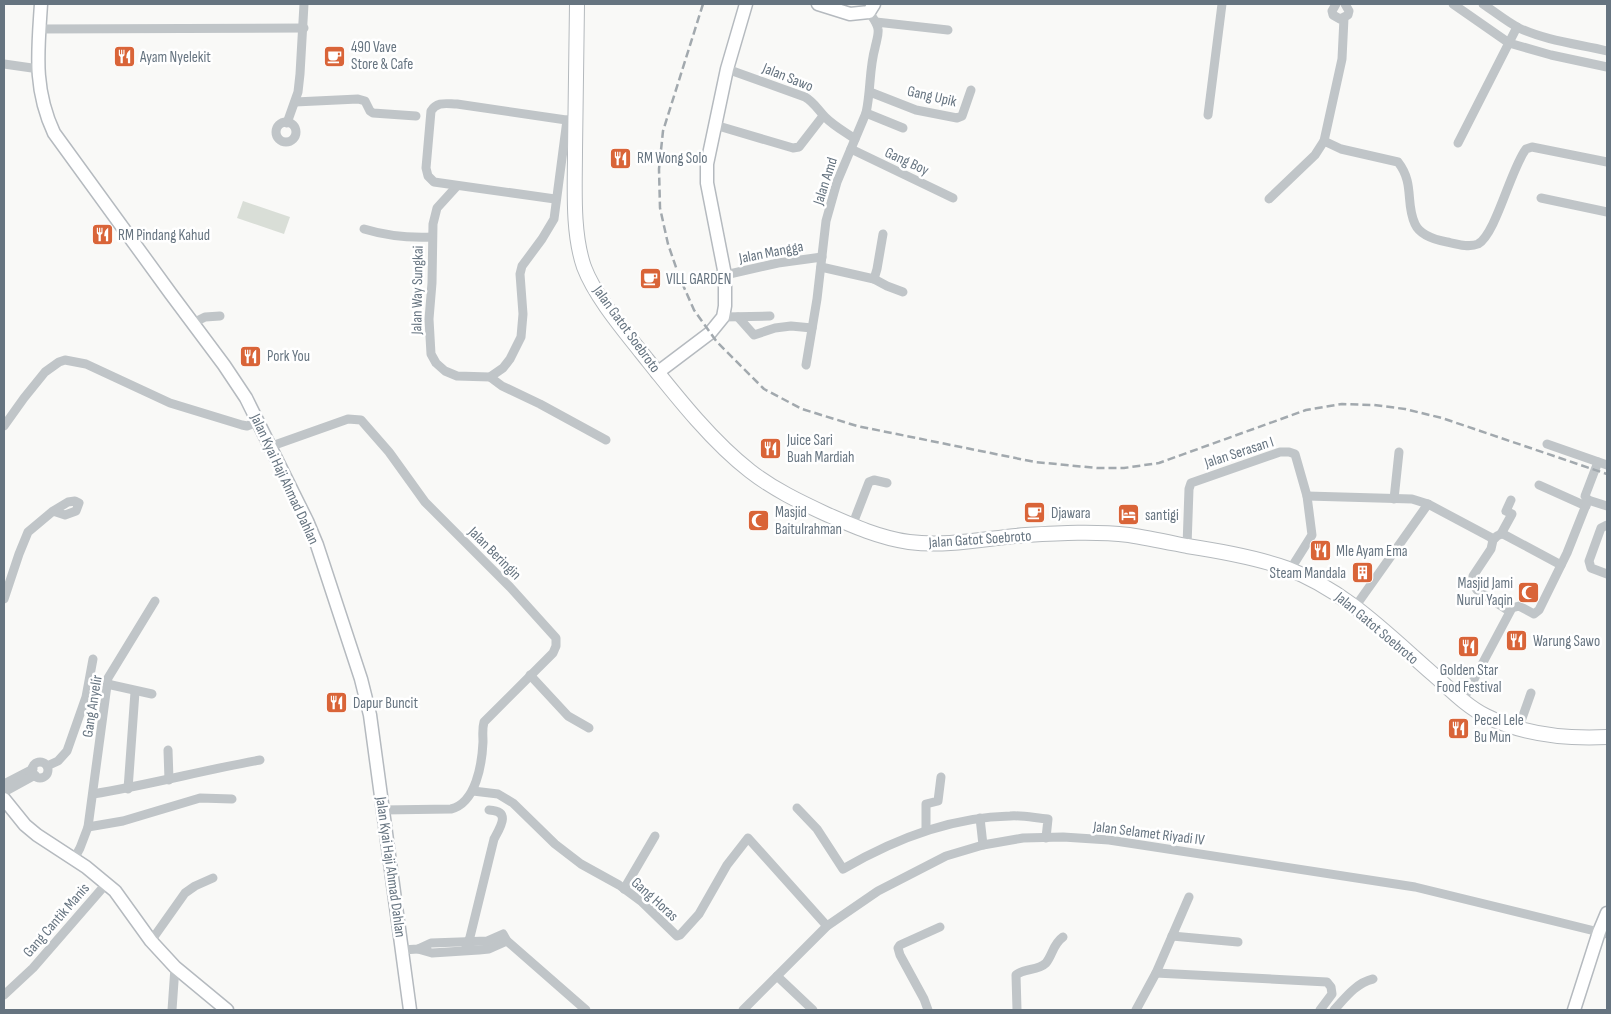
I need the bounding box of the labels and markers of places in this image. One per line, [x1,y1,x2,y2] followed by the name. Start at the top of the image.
[351,38,413,74] place label: 490 Vave Store & Cafe
[323,44,347,68] cafe icon: 490 Vave Store & Cafe
[112,45,136,69] restaurant icon: Ayam Nyelekit
[139,48,211,67] place label: Ayam Nyelekit
[609,146,633,170] restaurant icon: RM Wong Solo
[637,149,707,168] place label: RM Wong Solo
[90,223,114,247] restaurant icon: RM Pindang Kahud
[118,226,210,245] place label: RM Pindang Kahud
[638,267,662,291] cafe icon: VILL GARDEN
[666,270,731,289] place label: VILL GARDEN
[239,344,263,368] restaurant icon: Pork You
[267,347,310,366] place label: Pork You
[786,431,855,467] place label: Juice Sari Buah Mardiah
[759,437,783,461] restaurant icon: Juice Sari Buah Mardiah
[1023,501,1047,525] cafe icon: Djawara
[775,503,842,539] place label: Masjid Baitulrahman
[1117,503,1141,527] hotel icon: santigi
[1051,504,1091,523] place label: Djawara
[1145,506,1179,525] place label: santigi
[747,509,771,533] mosque icon: Masjid Baitulrahman
[1308,539,1332,563] restaurant icon: MIe Ayam Ema
[1336,542,1408,561] place label: MIe Ayam Ema
[1350,561,1374,585] building icon: Steam Mandala
[1270,564,1346,583] place label: Steam Mandala
[1456,574,1513,610] place label: Masjid Jami Nurul Yaqin
[1517,580,1541,604] mosque icon: Masjid Jami Nurul Yaqin
[1505,629,1529,653] restaurant icon: Warung Sawo
[1533,632,1600,651] place label: Warung Sawo
[1457,635,1481,659] restaurant icon: Golden Star Food Festival
[1437,661,1501,697] place label: Golden Star Food Festival
[325,691,349,715] restaurant icon: Dapur Buncit
[353,694,418,713] place label: Dapur Buncit
[1474,711,1524,747] place label: Pecel Lele Bu Mun
[1446,717,1470,741] restaurant icon: Pecel Lele Bu Mun

